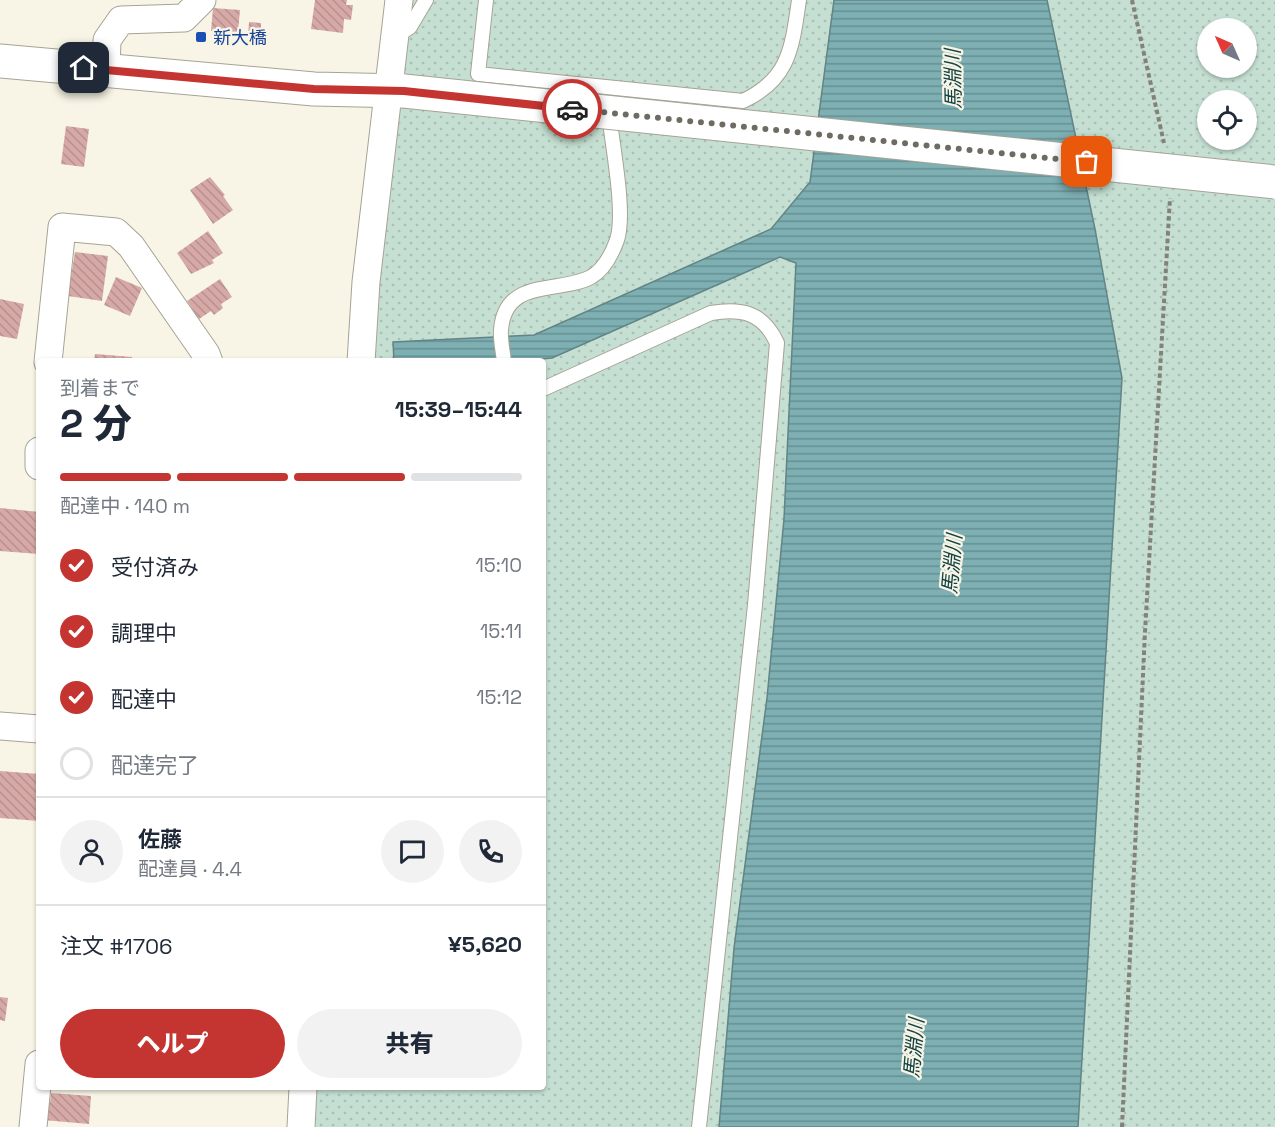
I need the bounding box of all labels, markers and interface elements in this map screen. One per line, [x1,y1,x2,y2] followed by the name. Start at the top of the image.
[1197,18,1257,78] north arrow
[1197,18,1257,150] map controls
[213,26,267,49] place label: 新大橋
[194,30,208,44] marker: 新大橋
[58,42,109,93] pin
[939,47,967,109] water label: 馬淵川
[67,51,100,84] icon: home
[542,79,602,139] courier
[1197,90,1257,150] button: locate
[556,93,589,126] icon: car
[1061,136,1112,187] pin
[1070,145,1103,178] icon: bag
[60,375,140,401] text: 到着まで
[395,395,522,423] text: 15:39–15:44
[60,399,132,448] text: 2 分
[60,493,190,519] text: 配達中 · 140 m
[936,531,968,595] water label: 馬淵川
[60,549,93,582] icon: check
[475,552,522,578] text: 15:10
[111,553,199,581] text: 受付済み
[60,615,93,648] icon: check
[480,618,522,644] text: 15:11
[111,619,177,647] text: 調理中
[60,681,93,714] icon: check
[476,684,522,710] text: 15:12
[111,685,177,713] text: 配達中
[111,751,199,779] text: 配達完了
[60,820,123,883] button: person
[381,820,444,883] button: chat
[459,820,522,883] button: phone
[138,825,182,853] text: 佐藤
[138,856,242,882] text: 配達員 · 4.4
[448,930,522,958] text: ¥5,620
[60,932,172,960] text: 注文 #1706
[60,1009,285,1078] button: ヘルプ
[297,1009,522,1078] button: 共有
[898,1015,930,1079] water label: 馬淵川

